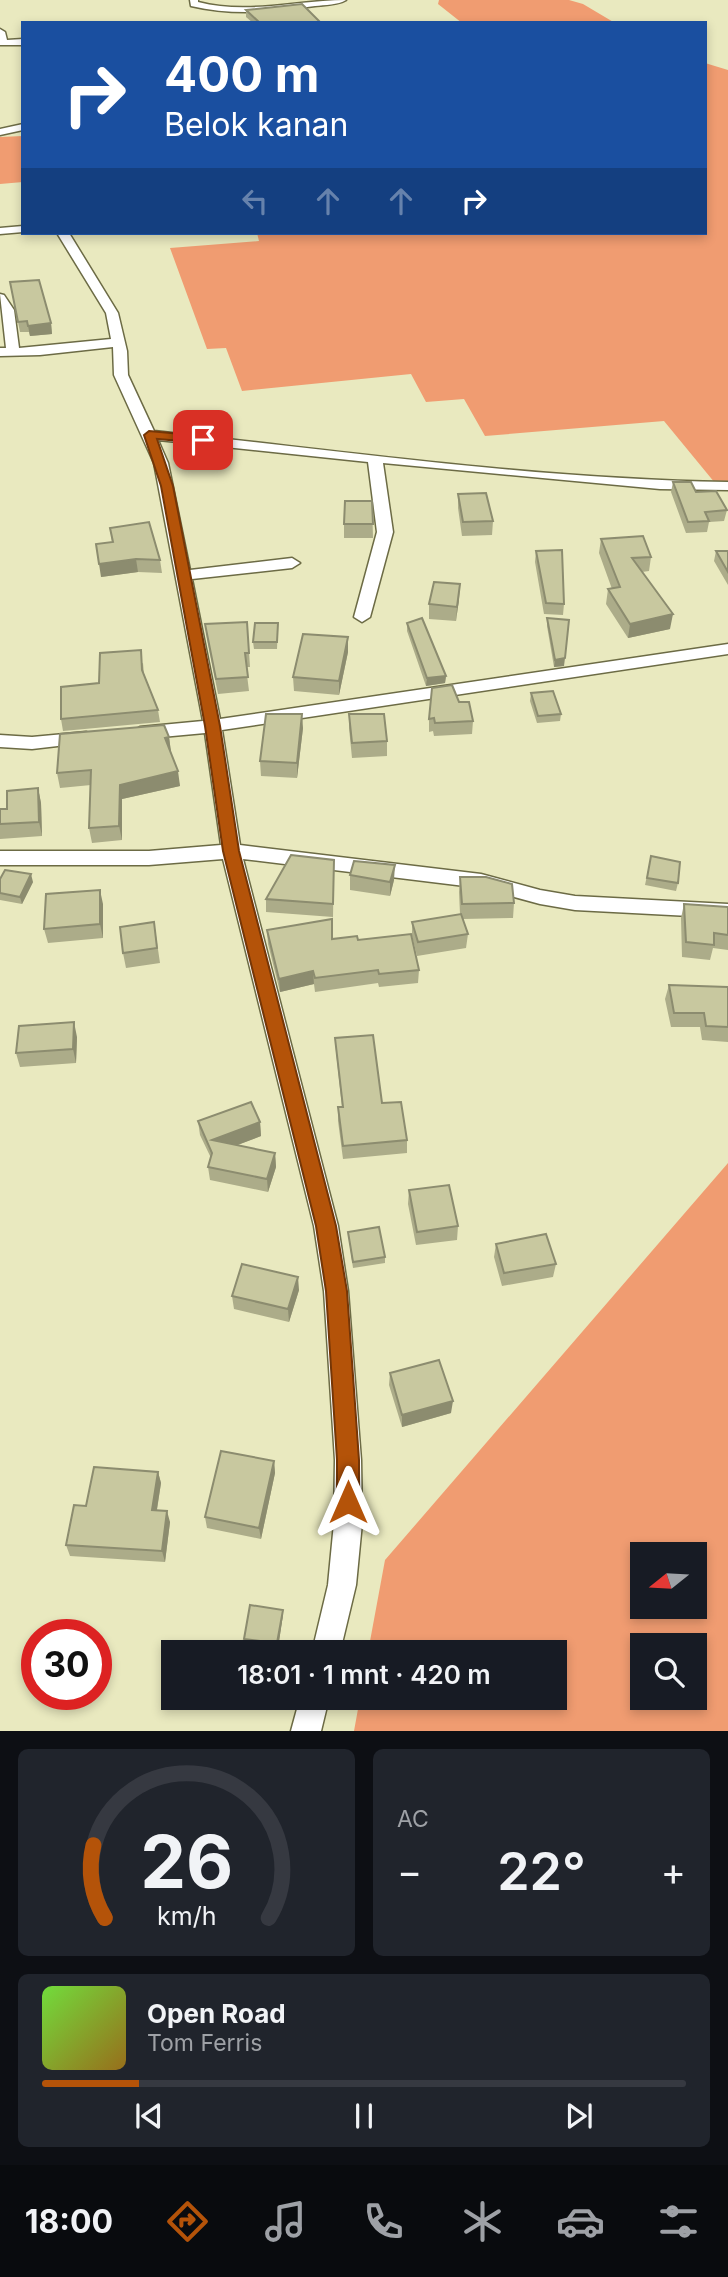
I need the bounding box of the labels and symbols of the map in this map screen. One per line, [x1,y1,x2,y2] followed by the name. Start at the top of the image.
[173,410,233,470] pin
[311,1465,385,1539] position arrow
[630,1542,707,1619] north arrow
[21,1619,112,1710] speed limit sign: 30

